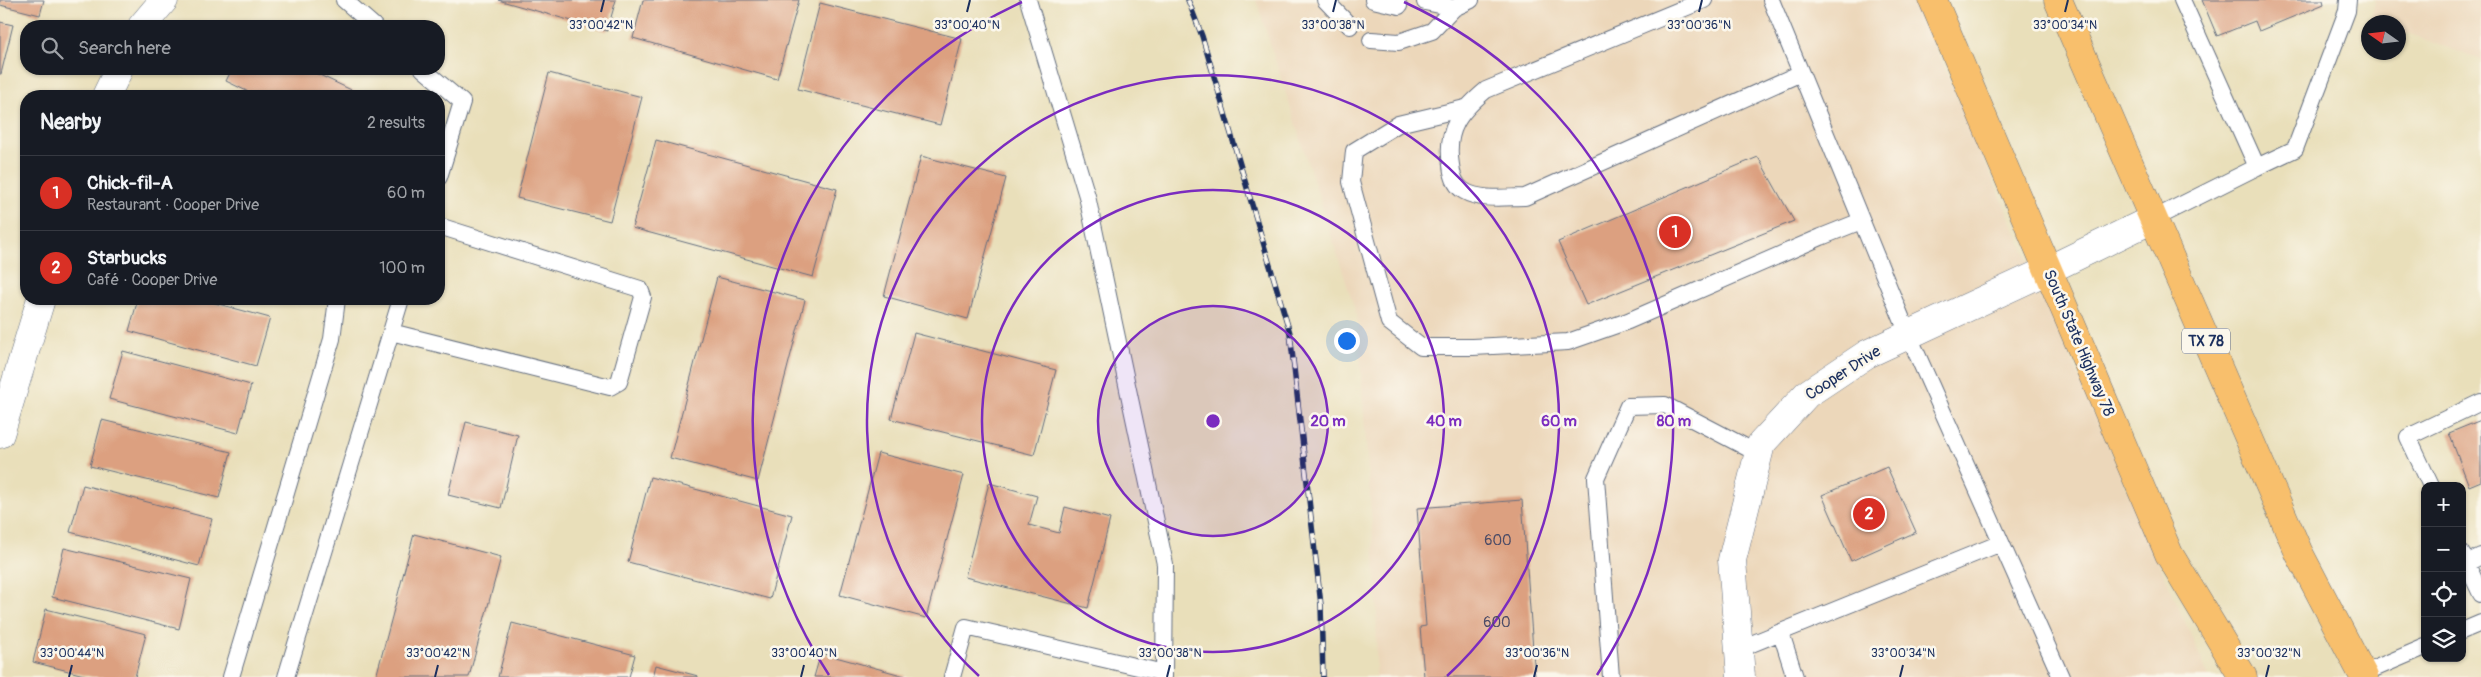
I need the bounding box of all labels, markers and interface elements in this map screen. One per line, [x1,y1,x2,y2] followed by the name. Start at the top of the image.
[2361,15,2406,60] north arrow
[569,18,633,33] text: 33°00'42"N
[934,18,1000,33] text: 33°00'40"N
[1301,18,1365,33] text: 33°00'38"N
[1667,18,1731,33] text: 33°00'36"N
[2033,18,2097,33] text: 33°00'34"N
[20,20,445,75] search box
[38,34,66,62] icon: search
[78,36,171,60] text: Search here
[40,109,101,136] text: Nearby
[367,113,425,133] text: 2 results
[87,171,173,195] text: Chick-fil-A
[53,183,59,203] text: 1
[387,183,425,203] text: 60 m
[87,195,259,215] text: Restaurant · Cooper Drive
[1659,213,1691,251] pin: 1
[87,246,166,270] text: Starbucks
[52,258,60,278] text: 2
[379,258,425,278] text: 100 m
[2039,267,2119,419] street label: South State Highway 78
[87,270,217,290] text: Café · Cooper Drive
[1334,328,1360,354] your location
[2182,328,2230,354] road number: TX 78
[1801,341,1885,405] street label: Cooper Drive
[1204,412,1222,430] centre of rings
[1310,412,1346,431] text: 20 m
[1426,412,1462,431] text: 40 m
[1541,412,1577,431] text: 60 m
[1657,412,1691,431] text: 80 m
[2421,482,2466,662] map controls
[2421,482,2466,527] button: +
[1853,495,1885,533] pin: 2
[2421,527,2466,572] button: −
[1484,532,1512,549] house number: 600
[2421,572,2466,617] button: locate
[1483,614,1511,631] house number: 600
[2421,617,2466,662] button: layers
[40,646,104,661] text: 33°00'44"N
[406,646,470,661] text: 33°00'42"N
[771,646,837,661] text: 33°00'40"N
[1138,646,1202,661] text: 33°00'38"N
[1505,646,1569,661] text: 33°00'36"N
[1871,646,1935,661] text: 33°00'34"N
[2237,646,2301,661] text: 33°00'32"N

